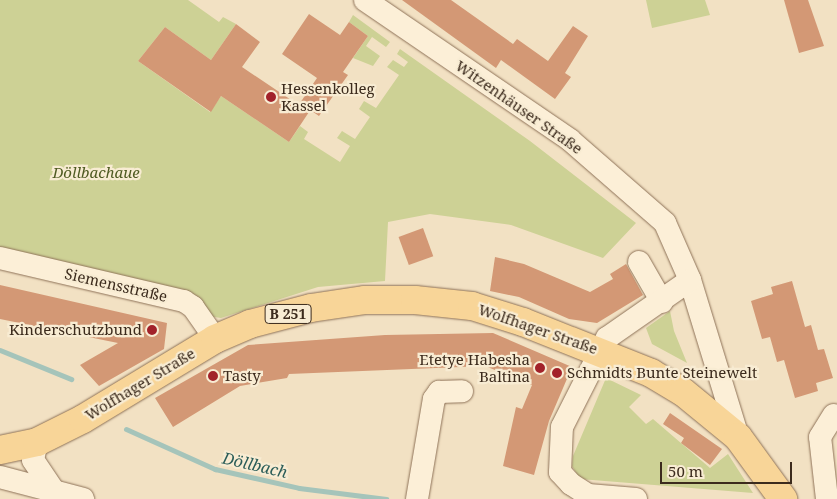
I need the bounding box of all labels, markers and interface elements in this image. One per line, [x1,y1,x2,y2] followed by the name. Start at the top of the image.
[452,56,586,158] street label: Witzenhäuser Straße
[281,79,375,114] place label: Hessenkolleg Kassel
[265,91,277,103] marker: Hessenkolleg Kassel
[52,164,140,182] park label: Döllbachaue
[63,264,169,306] street label: Siemensstraße
[476,300,600,358] street label: Wolfhager Straße
[264,302,312,326] road number: B 251
[9,321,142,339] place label: Kinderschutzbund
[146,324,158,336] marker: Kinderschutzbund
[82,344,198,424] street label: Wolfhager Straße
[419,350,530,385] place label: Etetye Habesha Baltina
[534,362,546,374] marker: Etetye Habesha Baltina
[567,364,757,382] place label: Schmidts Bunte Steinewelt
[223,367,261,385] place label: Tasty
[551,367,563,379] marker: Schmidts Bunte Steinewelt
[207,370,219,382] marker: Tasty
[221,448,289,482] water label: Döllbach
[662,452,794,484] scale bar
[668,461,703,481] text: 50 m

